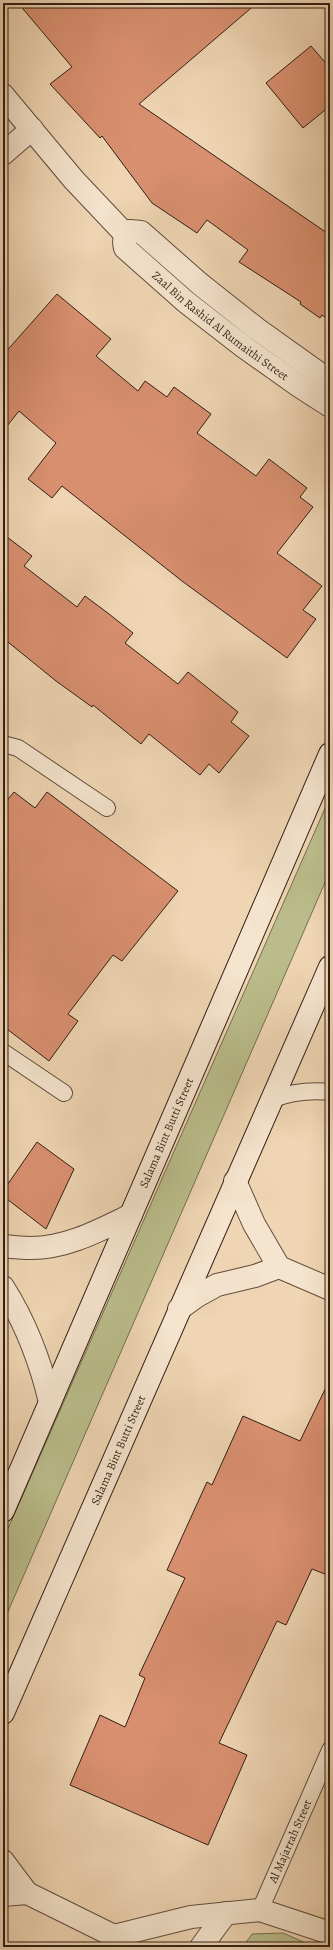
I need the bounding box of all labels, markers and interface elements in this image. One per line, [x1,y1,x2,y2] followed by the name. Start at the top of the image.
[149,268,292,384] street label: Zaal Bin Rashid Al Rumaithi Street
[136,1075,197,1190] street label: Salama Bint Butti Street
[87,1393,149,1508] street label: Salama Bint Butti Street
[264,1797,315,1886] street label: Al Majarrah Street

